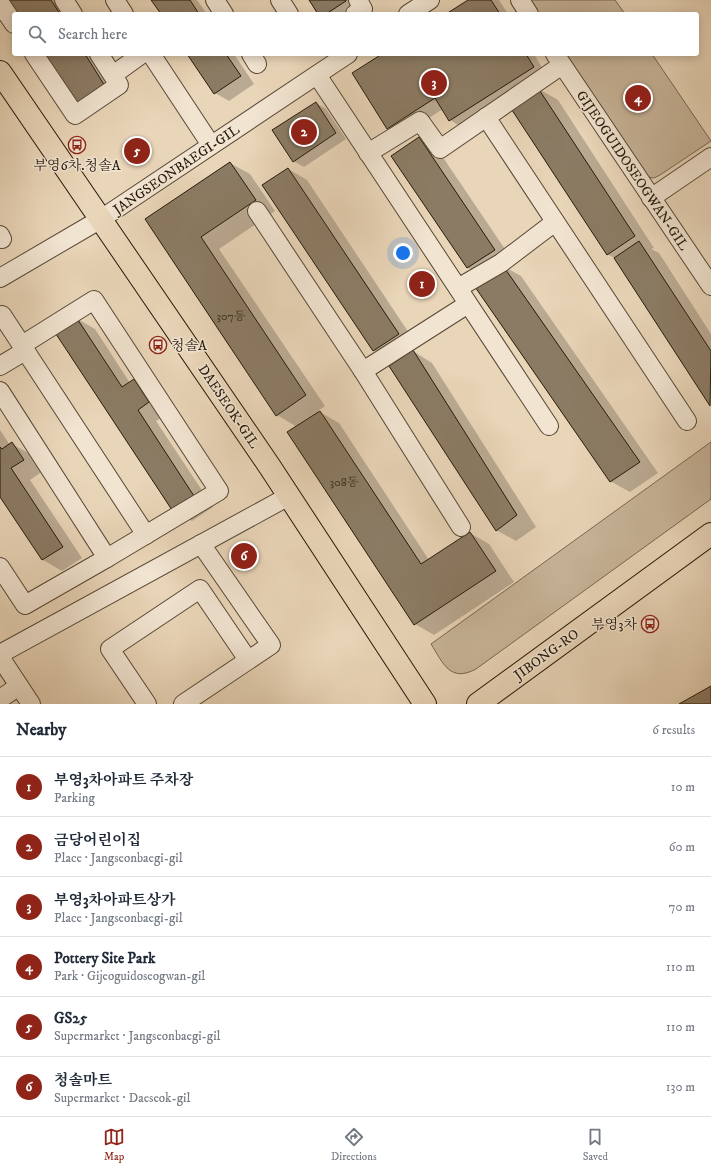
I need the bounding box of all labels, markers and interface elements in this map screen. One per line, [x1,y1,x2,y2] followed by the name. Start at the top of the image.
[12,12,699,56] search box
[26,23,48,45] icon: search
[58,25,127,44] text: Search here
[421,68,447,98] pin: 3
[625,83,651,113] pin: 4
[572,87,692,254] street label: GIJEOGUIDOSEOGWAN-GIL
[291,117,317,147] pin: 2
[108,121,243,220] street label: JANGSEONBAEGI-GIL
[67,135,87,155] bus stop icon: 부영6차.청솔A
[124,136,150,166] pin: 5
[33,157,122,175] place label: 부영6차.청솔A
[393,243,413,263] your location
[409,269,435,299] pin: 1
[217,309,246,324] house number: 307동
[148,335,168,355] bus stop icon: 청솔A
[171,337,208,355] place label: 청솔A
[194,361,263,452] street label: DAESEOK-GIL
[330,475,359,490] house number: 308동
[231,541,257,571] pin: 6
[640,614,660,634] bus stop icon: 부영3차
[591,616,637,634] place label: 부영3차
[509,625,583,686] street label: JIBONG-RO
[16,719,66,741] text: Nearby
[652,722,695,738] text: 6 results
[54,771,193,790] text: 부영3차아파트 주차장
[27,779,31,795] text: 1
[671,779,695,795] text: 10 m
[54,790,95,806] text: Parking
[54,831,141,850] text: 금당어린이집
[26,839,32,855] text: 2
[669,839,695,855] text: 60 m
[54,850,183,866] text: Place · Jangseonbaegi-gil
[54,891,176,910] text: 부영3차아파트상가
[27,899,31,915] text: 3
[669,899,695,915] text: 70 m
[54,910,183,926] text: Place · Jangseonbaegi-gil
[54,949,155,968] text: Pottery Site Park
[25,959,33,975] text: 4
[666,959,695,975] text: 110 m
[54,968,205,984] text: Park · Gijeoguidoseogwan-gil
[54,1009,87,1028] text: GS25
[26,1019,32,1035] text: 5
[666,1019,695,1035] text: 110 m
[54,1028,220,1044] text: Supermarket · Jangseonbaegi-gil
[54,1071,112,1090] text: 청솔마트
[26,1079,32,1095] text: 6
[666,1079,695,1095] text: 130 m
[54,1090,190,1106] text: Supermarket · Daeseok-gil
[103,1126,125,1164] tab: Map
[331,1126,377,1164] tab: Directions
[583,1126,608,1164] tab: Saved

